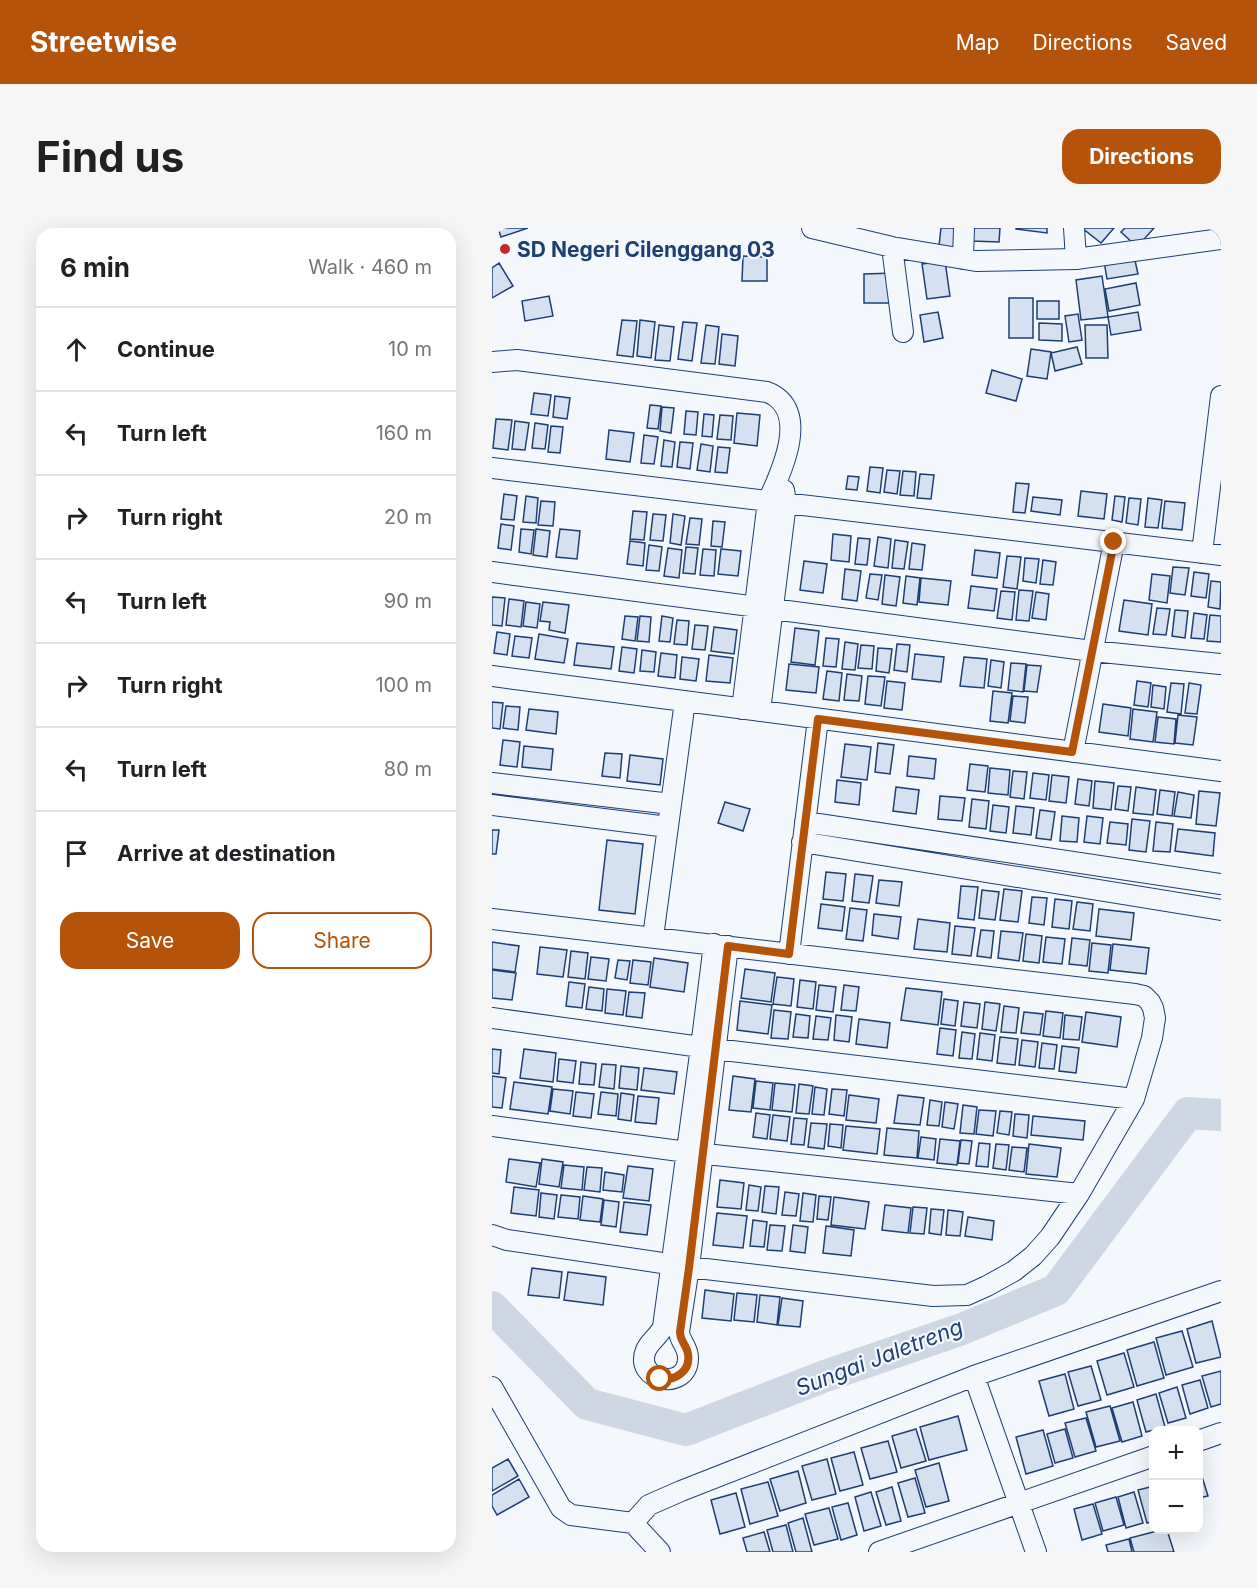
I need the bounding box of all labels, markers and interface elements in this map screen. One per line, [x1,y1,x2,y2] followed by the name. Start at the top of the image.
[30,25,177,59] text: Streetwise
[956,30,999,55] text: Map
[1032,30,1133,55] text: Directions
[1166,30,1227,55] text: Saved
[1062,129,1221,184] button: Directions
[36,131,184,182] text: Find us
[517,237,775,262] place label: SD Negeri Cilenggang 03
[498,242,512,256] marker: SD Negeri Cilenggang 03
[60,252,130,283] text: 6 min
[308,255,432,279] text: Walk · 460 m
[60,333,93,366] icon: ahead
[117,336,215,362] text: Continue
[388,337,432,361] text: 10 m
[60,417,93,450] icon: left
[117,420,207,446] text: Turn left
[376,421,432,445] text: 160 m
[60,501,93,534] icon: right
[117,504,223,530] text: Turn right
[384,505,432,529] text: 20 m
[1100,528,1126,554] route end
[60,585,93,618] icon: left
[117,588,207,614] text: Turn left
[384,589,432,613] text: 90 m
[60,669,93,702] icon: right
[117,672,223,698] text: Turn right
[375,673,432,697] text: 100 m
[60,753,93,786] icon: left
[117,756,207,782] text: Turn left
[384,757,432,781] text: 80 m
[60,837,93,870] icon: arrive
[117,840,336,866] text: Arrive at destination
[60,912,240,969] button: Save
[252,912,432,969] button: Share
[792,1313,966,1401] water label: Sungai Jaletreng
[646,1365,672,1391] route start
[1149,1426,1203,1534] map controls
[1149,1426,1203,1480] button: +
[1149,1480,1203,1534] button: −

